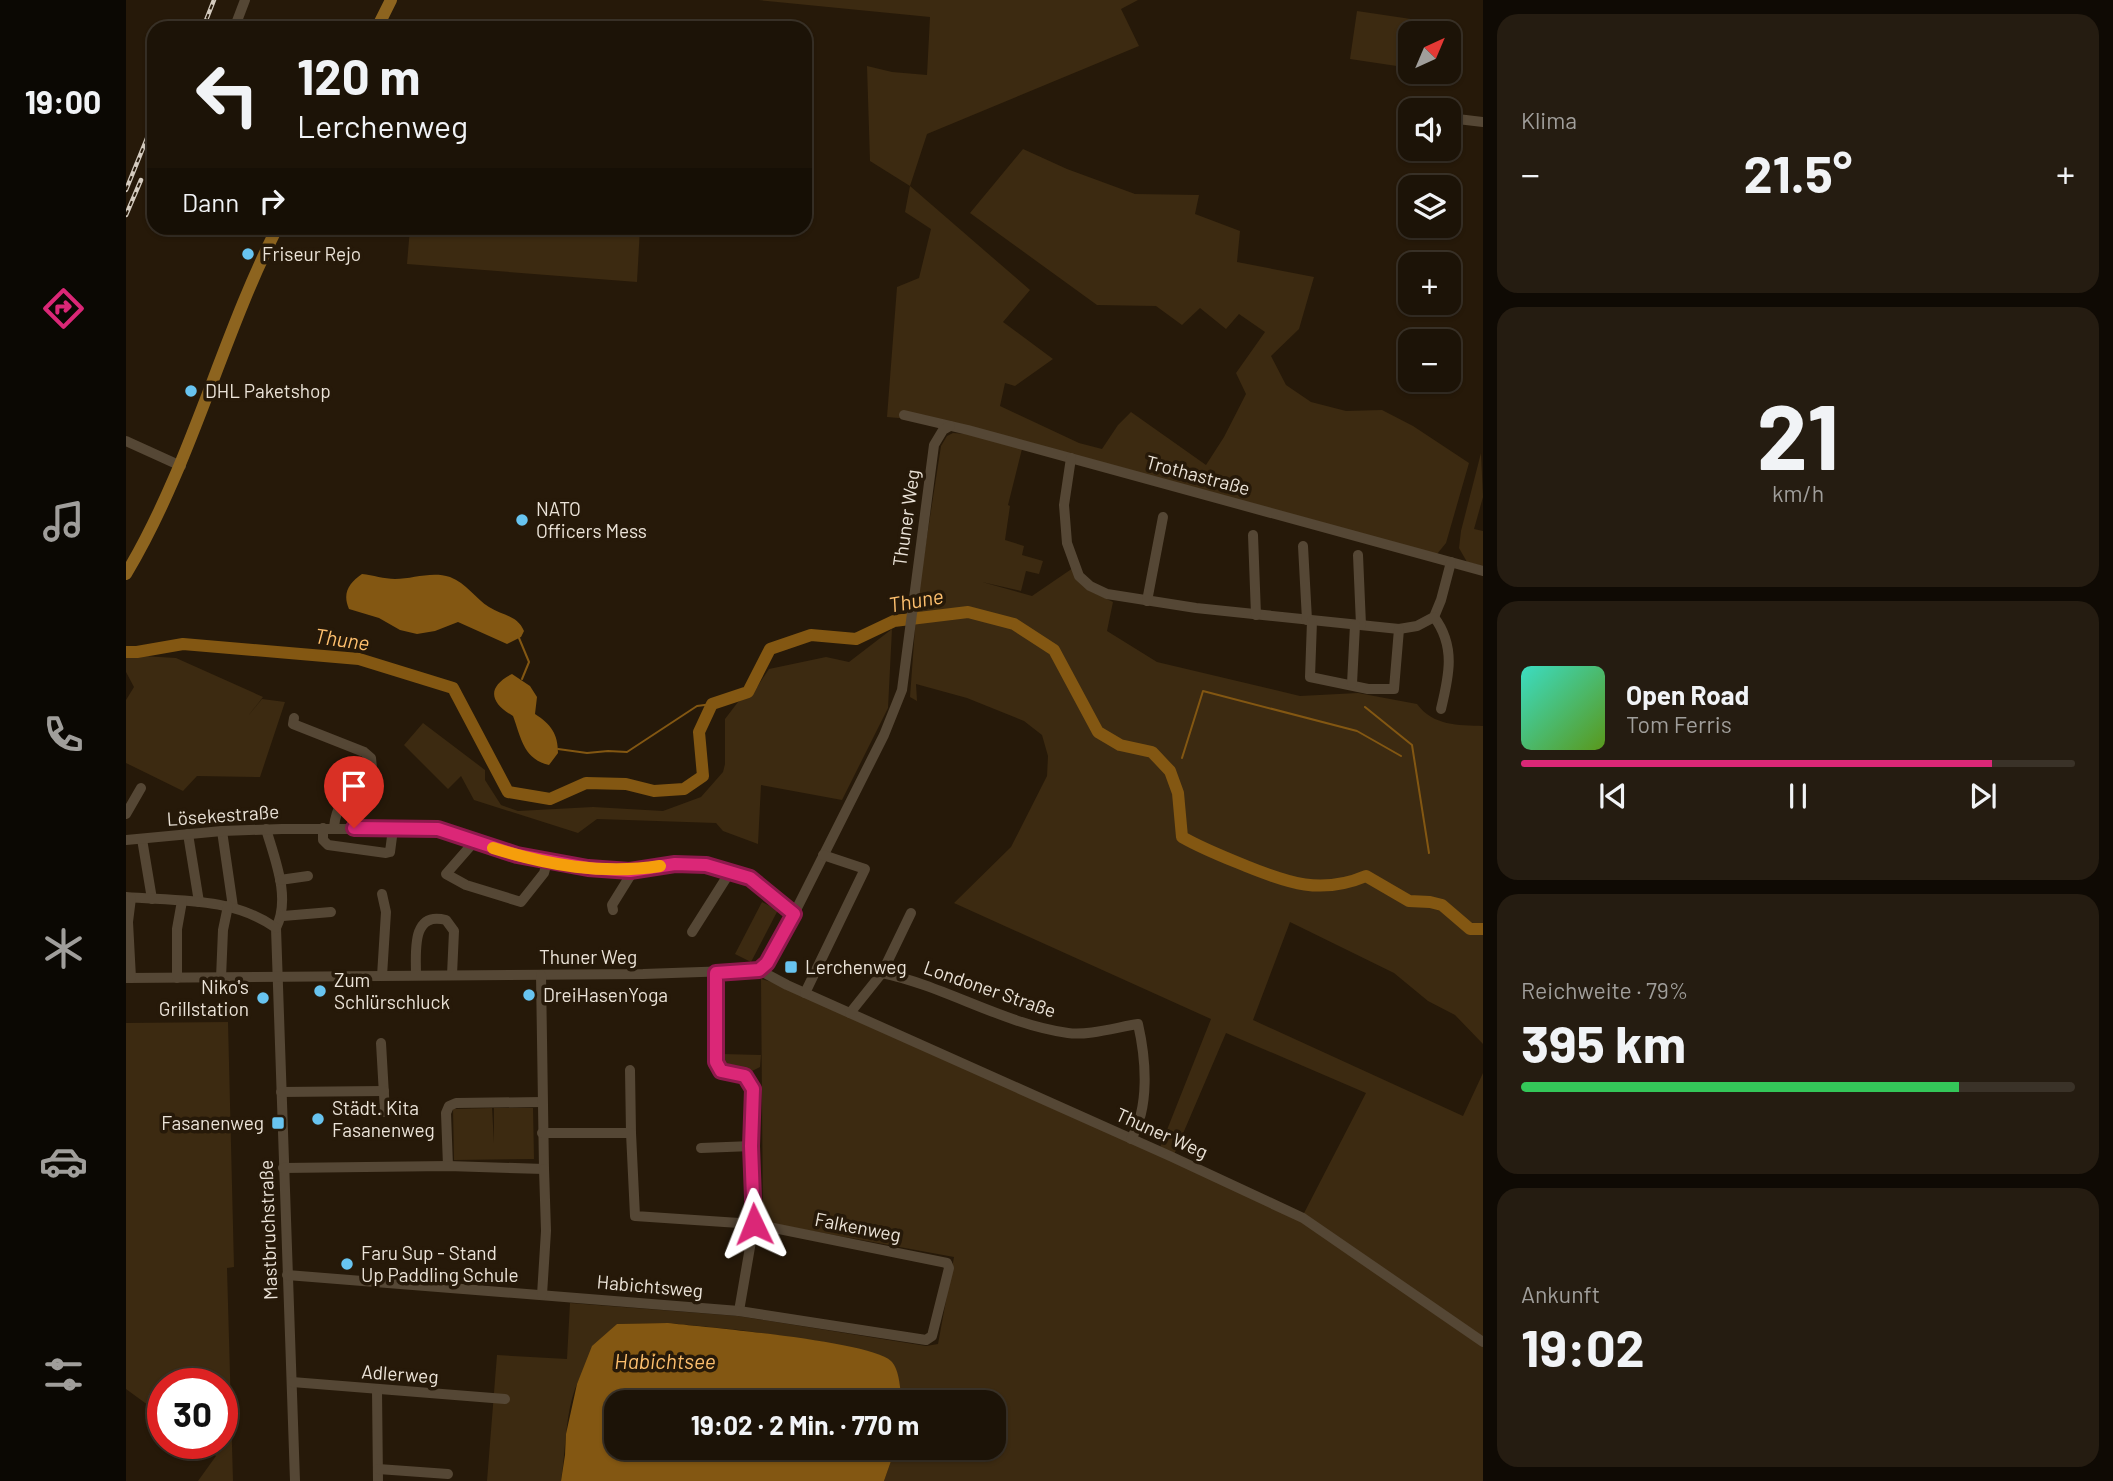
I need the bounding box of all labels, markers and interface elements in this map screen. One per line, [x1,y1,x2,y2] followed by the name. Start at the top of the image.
[1398,21,1461,84] north arrow
[1398,21,1461,392] map controls
[297,46,420,105] text: 120 m
[182,49,273,140] icon: left
[25,82,101,120] text: 19:00
[1398,98,1461,161] button: sound
[297,106,468,144] text: Lerchenweg
[1521,106,1577,134] text: Klima
[1744,141,1852,203] text: 21.5°
[1521,150,1540,196] text: −
[2056,150,2075,196] text: +
[1398,175,1461,238] button: layers
[253,182,291,220] icon: right
[182,186,239,217] text: Dann
[262,242,361,265] place label: Friseur Rejo
[240,246,256,262] marker: Friseur Rejo
[1398,252,1461,315] button: +
[39,284,88,333] icon: directions
[1398,329,1461,392] button: −
[205,379,331,402] place label: DHL Paketshop
[1757,379,1839,488] text: 21
[183,383,199,399] marker: DHL Paketshop
[1143,450,1253,499] street label: Trothastraße
[887,468,924,568] street label: Thuner Weg
[1772,479,1824,507] text: km/h
[39,497,88,546] icon: music
[536,497,647,542] place label: NATO Officers Mess
[514,512,530,528] marker: NATO Officers Mess
[886,582,945,617] water label: Thune
[313,622,371,655] water label: Thune
[1626,679,1749,710] text: Open Road
[39,710,88,759] icon: phone
[1626,710,1732,738] text: Tom Ferris
[324,756,384,828] pin
[335,767,373,805] icon: arrive
[1594,777,1632,815] icon: previous
[1779,777,1817,815] icon: pause
[1964,777,2002,815] icon: next
[166,799,280,830] street label: Lösekestraße
[39,924,88,973] icon: climate
[539,945,637,968] street label: Thuner Weg
[805,955,907,978] place label: Lerchenweg
[921,955,1059,1022] street label: Londoner Straße
[783,959,799,975] marker: Lerchenweg
[334,968,450,1013] place label: Zum Schlürschluck
[159,975,249,1020] place label: Niko's Grillstation
[1521,976,1688,1004] text: Reichweite · 79%
[312,983,328,999] marker: Zum Schlürschluck
[543,983,668,1006] place label: DreiHasenYoga
[521,987,537,1003] marker: DreiHasenYoga
[255,990,271,1006] marker: Niko's Grillstation
[1521,1011,1686,1073] text: 395 km
[332,1096,435,1141] place label: Städt. Kita Fasanenweg
[1113,1102,1212,1163] street label: Thuner Weg
[161,1111,264,1134] place label: Fasanenweg
[310,1111,326,1127] marker: Städt. Kita Fasanenweg
[270,1115,286,1131] marker: Fasanenweg
[39,1137,88,1186] icon: car
[254,1160,281,1301] street label: Mastbruchstraße
[717,1187,791,1261] position arrow
[813,1207,903,1246] street label: Falkenweg
[361,1241,519,1286] place label: Faru Sup - Stand Up Paddling Schule
[339,1256,355,1272] marker: Faru Sup - Stand Up Paddling Schule
[596,1269,704,1302] street label: Habichtsweg
[1521,1280,1600,1308] text: Ankunft
[1521,1315,1645,1377] text: 19:02
[614,1348,716,1373] water label: Habichtsee
[39,1350,88,1399] icon: filters
[361,1359,439,1388] street label: Adlerweg
[147,1368,238,1459] speed limit sign: 30
[691,1409,919,1440] text: 19:02 · 2 Min. · 770 m

